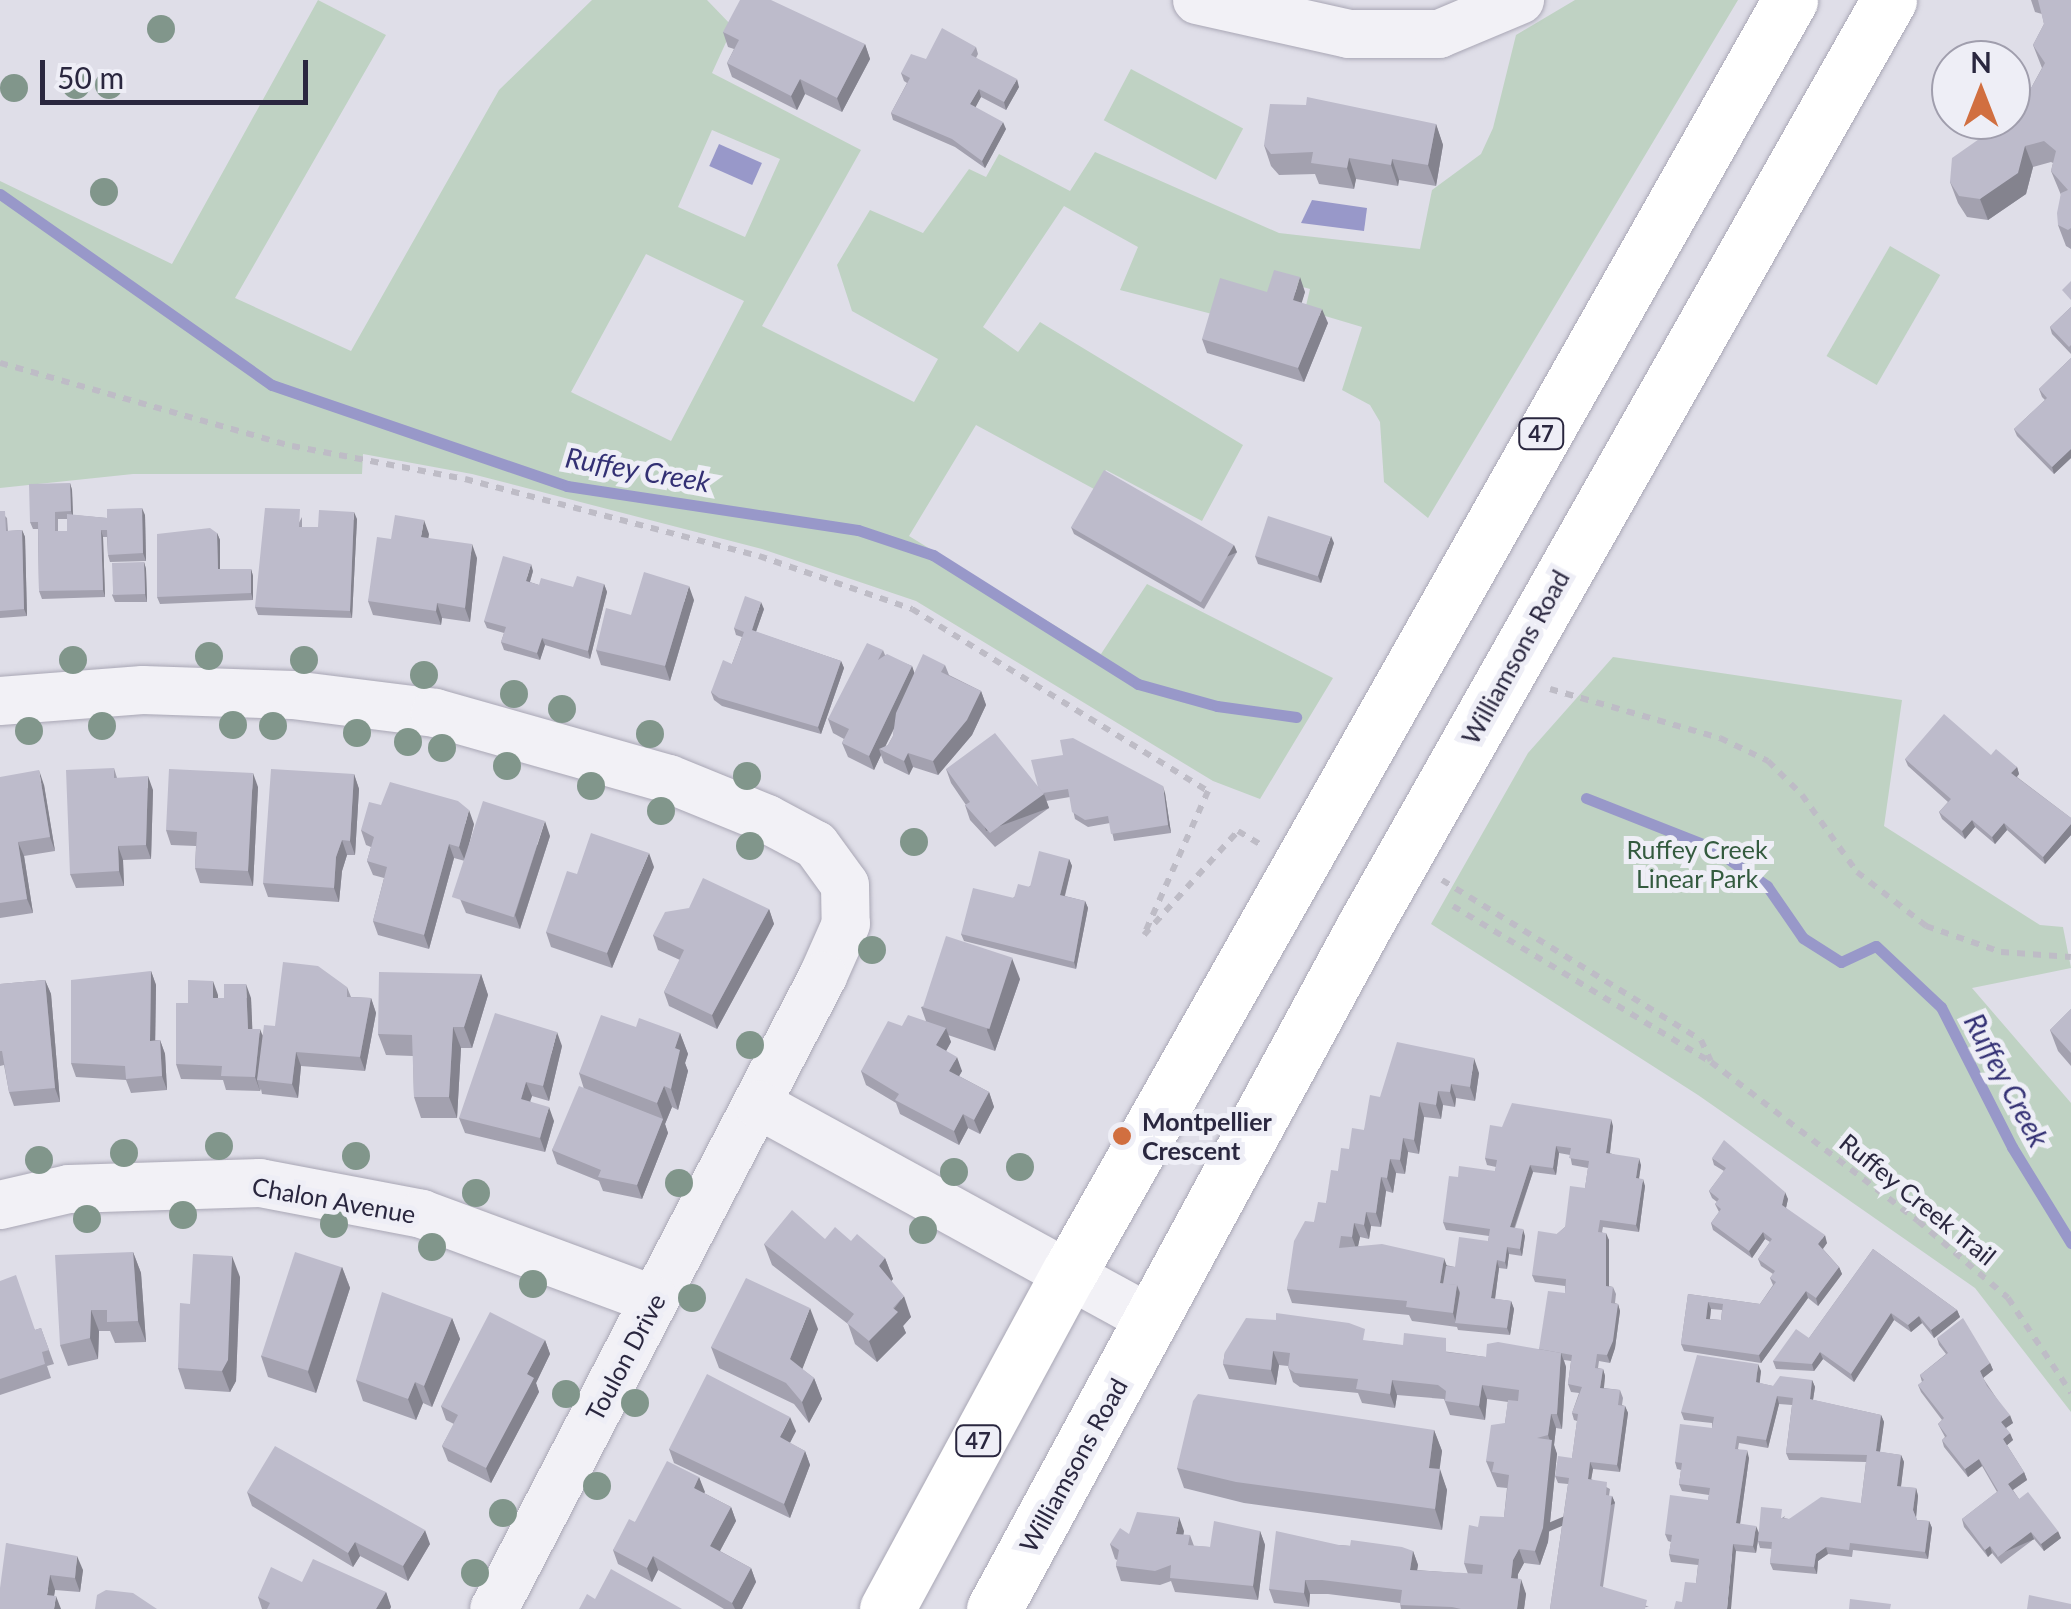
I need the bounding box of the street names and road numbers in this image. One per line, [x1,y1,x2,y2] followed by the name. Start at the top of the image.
[1516,417,1566,451] road number: 47
[1455,565,1575,749] street label: Williamsons Road
[1833,1126,2003,1272] street label: Ruffey Creek Trail
[250,1171,418,1229] street label: Chalon Avenue
[579,1288,671,1426] street label: Toulon Drive
[1013,1373,1133,1557] street label: Williamsons Road
[953,1424,1003,1458] road number: 47

